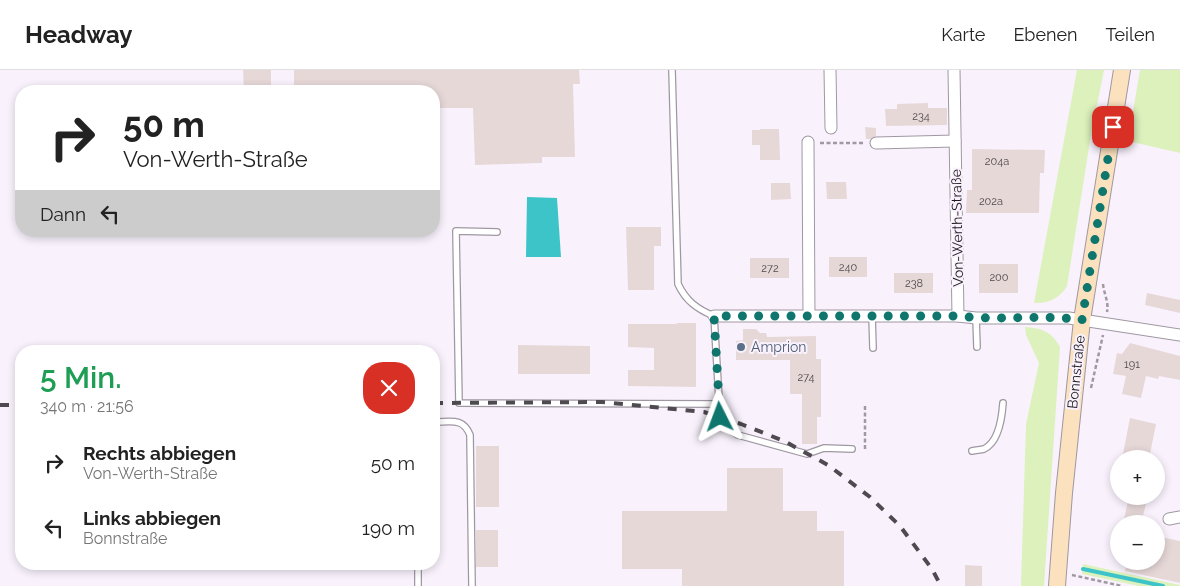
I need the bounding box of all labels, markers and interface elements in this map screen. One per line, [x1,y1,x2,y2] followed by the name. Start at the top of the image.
[25,20,133,49] text: Headway
[941,24,985,45] text: Karte
[1013,24,1078,45] text: Ebenen
[1106,24,1155,45] text: Teilen
[123,104,205,145] text: 50 m
[40,105,105,170] icon: right
[1092,106,1134,148] pin
[912,110,930,123] house number: 234
[1099,113,1127,141] icon: arrive
[123,146,308,172] text: Von-Werth-Straße
[985,155,1009,168] house number: 204a
[948,169,966,287] street label: Von-Werth-Straße
[979,195,1003,208] house number: 202a
[96,200,124,228] icon: left
[40,203,86,225] text: Dann
[839,261,857,274] house number: 240
[761,262,779,275] house number: 272
[989,271,1009,284] house number: 200
[905,277,923,290] house number: 238
[1064,334,1088,410] street label: Bonnstraße
[751,339,806,355] place label: Amprion
[735,341,747,353] marker: Amprion
[1124,358,1140,371] house number: 191
[40,360,122,395] text: 5 Min.
[363,362,415,414] button: close
[797,371,815,384] house number: 274
[693,390,745,442] position arrow
[40,397,134,416] text: 340 m · 21:56
[83,442,236,464] text: Rechts abbiegen
[40,449,68,477] icon: right
[1110,450,1165,570] map controls
[1110,450,1165,505] button: +
[371,452,415,474] text: 50 m
[83,464,217,483] text: Von-Werth-Straße
[83,507,221,529] text: Links abbiegen
[40,514,68,542] icon: left
[1110,515,1165,570] button: −
[362,517,415,539] text: 190 m
[83,529,167,548] text: Bonnstraße

